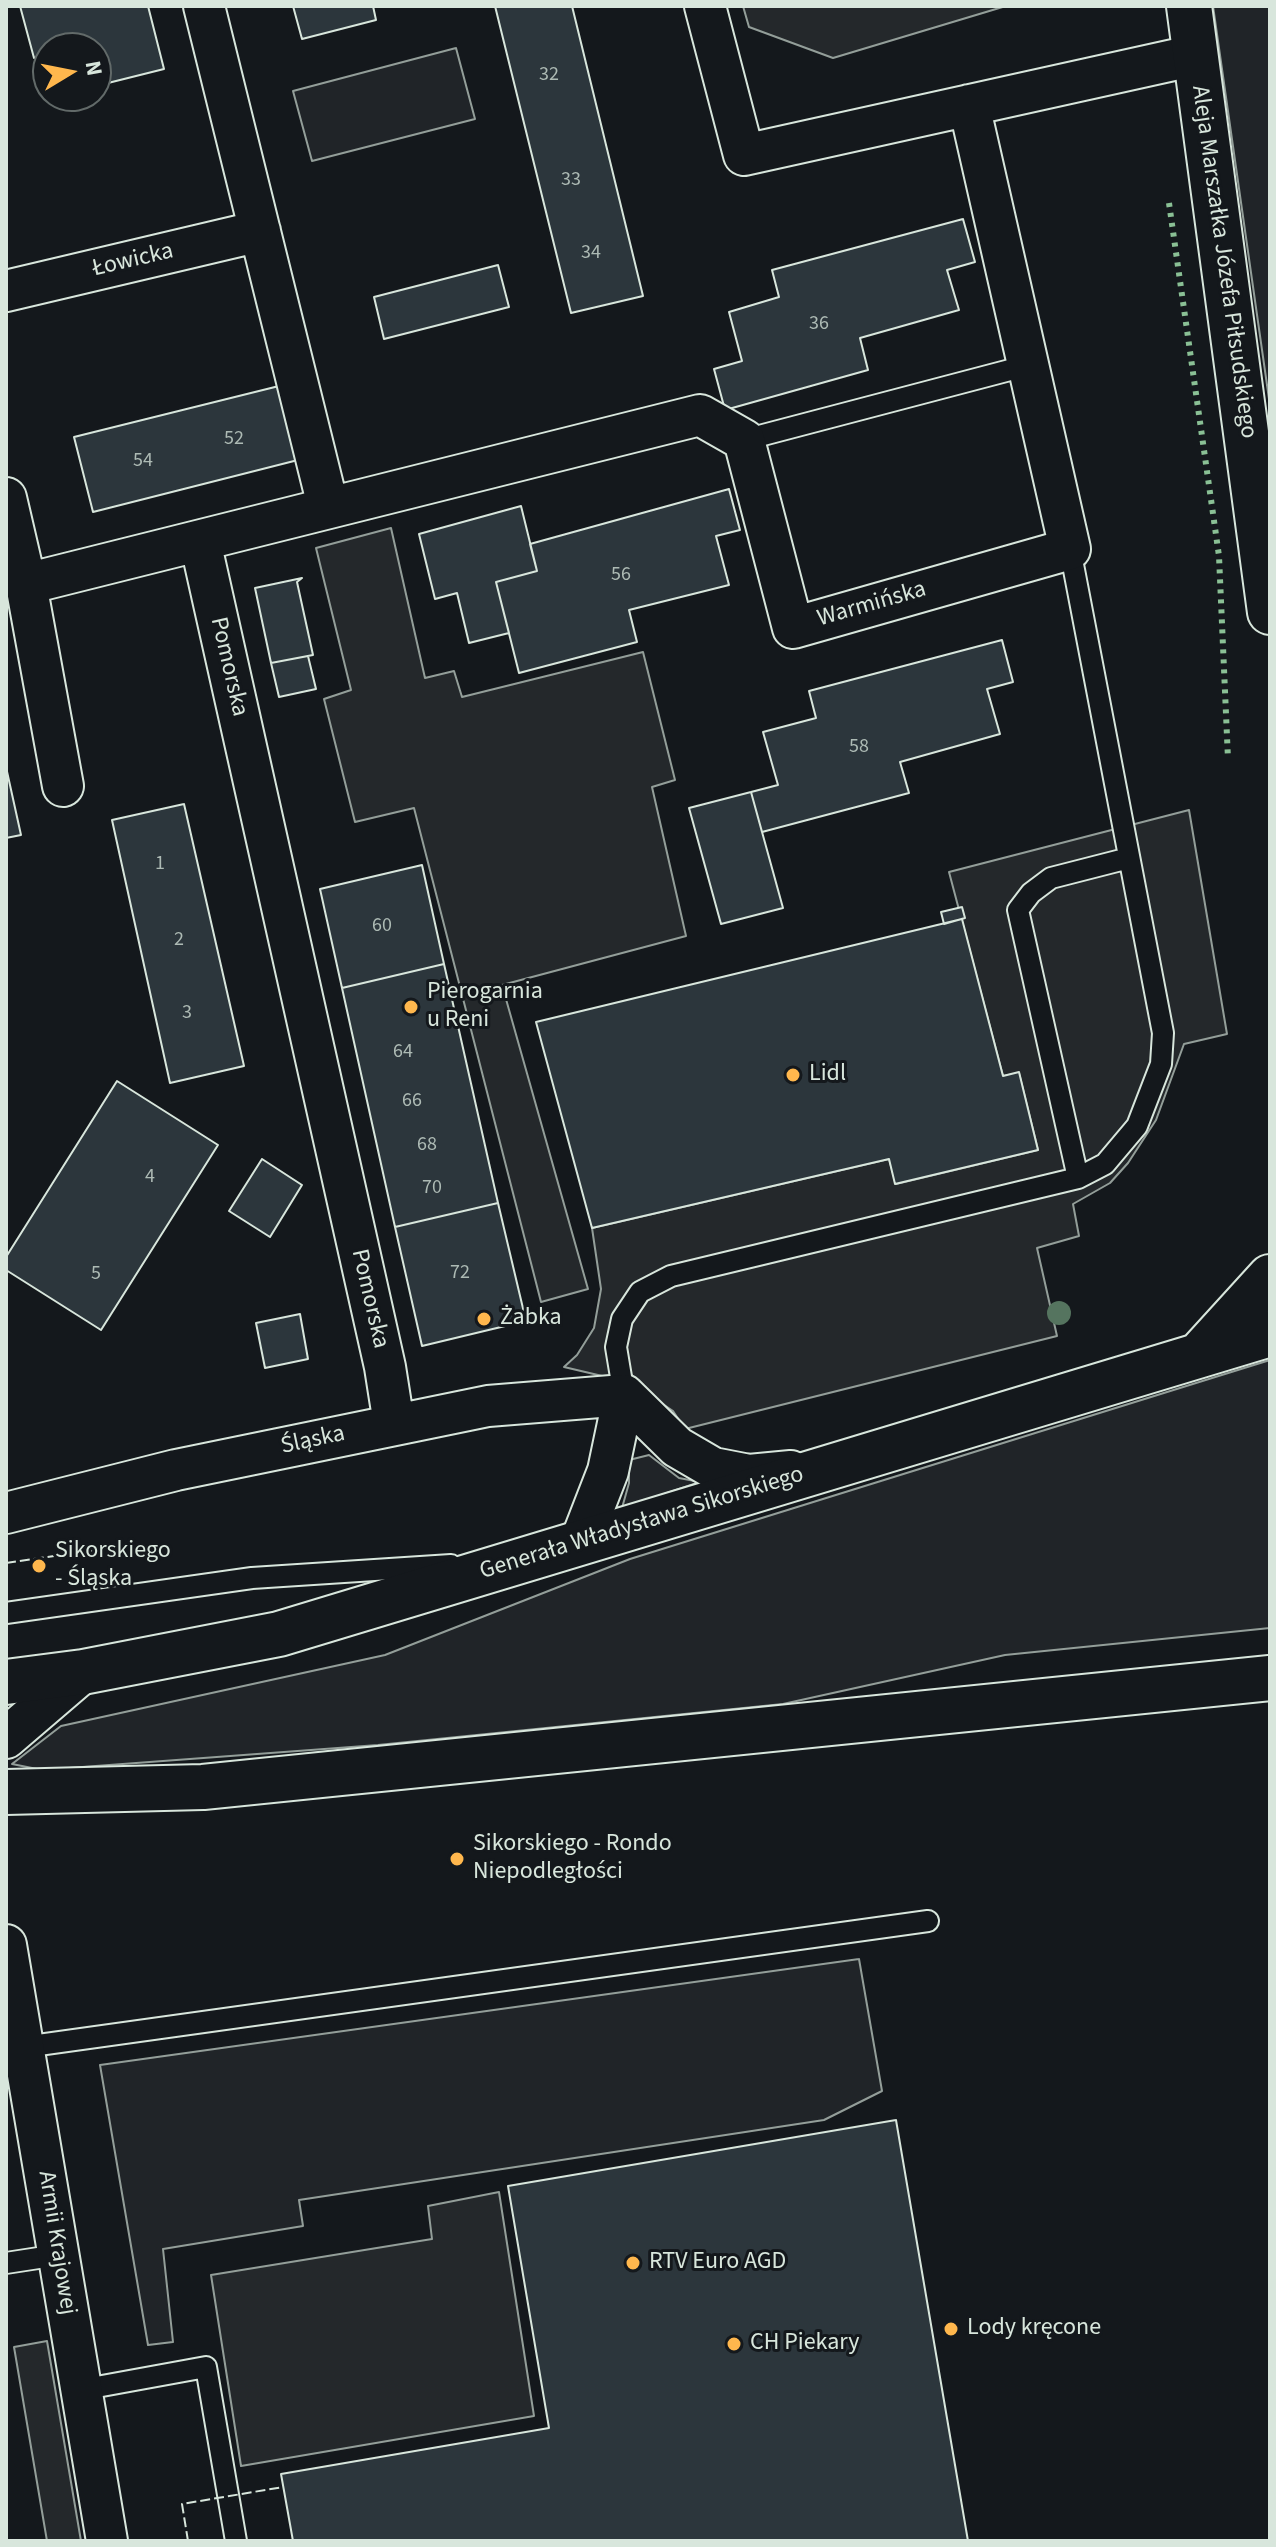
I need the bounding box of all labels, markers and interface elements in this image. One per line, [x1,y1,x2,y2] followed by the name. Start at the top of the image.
[32,32,112,112] north arrow
[77,58,111,78] text: N
[539,64,559,88] house number: 32
[1184,84,1262,440] street label: Aleja Marszałka Józefa Piłsudskiego
[561,169,581,193] house number: 33
[90,238,176,284] street label: Łowicka
[581,242,601,266] house number: 34
[809,313,829,337] house number: 36
[224,428,244,452] house number: 52
[133,450,153,474] house number: 54
[611,564,631,588] house number: 56
[814,576,930,634] street label: Warmińska
[203,615,253,719] street label: Pomorska
[849,736,869,760] house number: 58
[155,853,165,877] house number: 1
[372,915,392,939] house number: 60
[174,929,184,953] house number: 2
[427,979,543,1035] place label: Pierogarnia u Reni
[402,998,420,1016] marker: Pierogarnia u Reni
[182,1002,192,1026] house number: 3
[393,1041,413,1065] house number: 64
[809,1061,846,1089] place label: Lidl
[784,1066,802,1084] marker: Lidl
[402,1090,422,1114] house number: 66
[417,1134,437,1158] house number: 68
[145,1166,155,1190] house number: 4
[422,1177,442,1201] house number: 70
[344,1247,394,1351] street label: Pomorska
[450,1262,470,1286] house number: 72
[91,1263,101,1287] house number: 5
[500,1305,562,1333] place label: Żabka
[475,1310,493,1328] marker: Żabka
[278,1420,348,1462] street label: Śląska
[477,1461,807,1587] street label: Generała Władysława Sikorskiego
[55,1538,171,1594] place label: Sikorskiego - Śląska
[30,1557,48,1575] marker: Sikorskiego - Śląska
[473,1831,672,1887] place label: Sikorskiego - Rondo Niepodległości
[448,1850,466,1868] marker: Sikorskiego - Rondo Niepodległości
[30,2169,82,2317] street label: Armii Krajowej
[649,2249,786,2277] place label: RTV Euro AGD
[624,2254,642,2272] marker: RTV Euro AGD
[967,2315,1101,2343] place label: Lody kręcone
[942,2320,960,2338] marker: Lody kręcone
[750,2330,859,2358] place label: CH Piekary
[725,2335,743,2353] marker: CH Piekary

